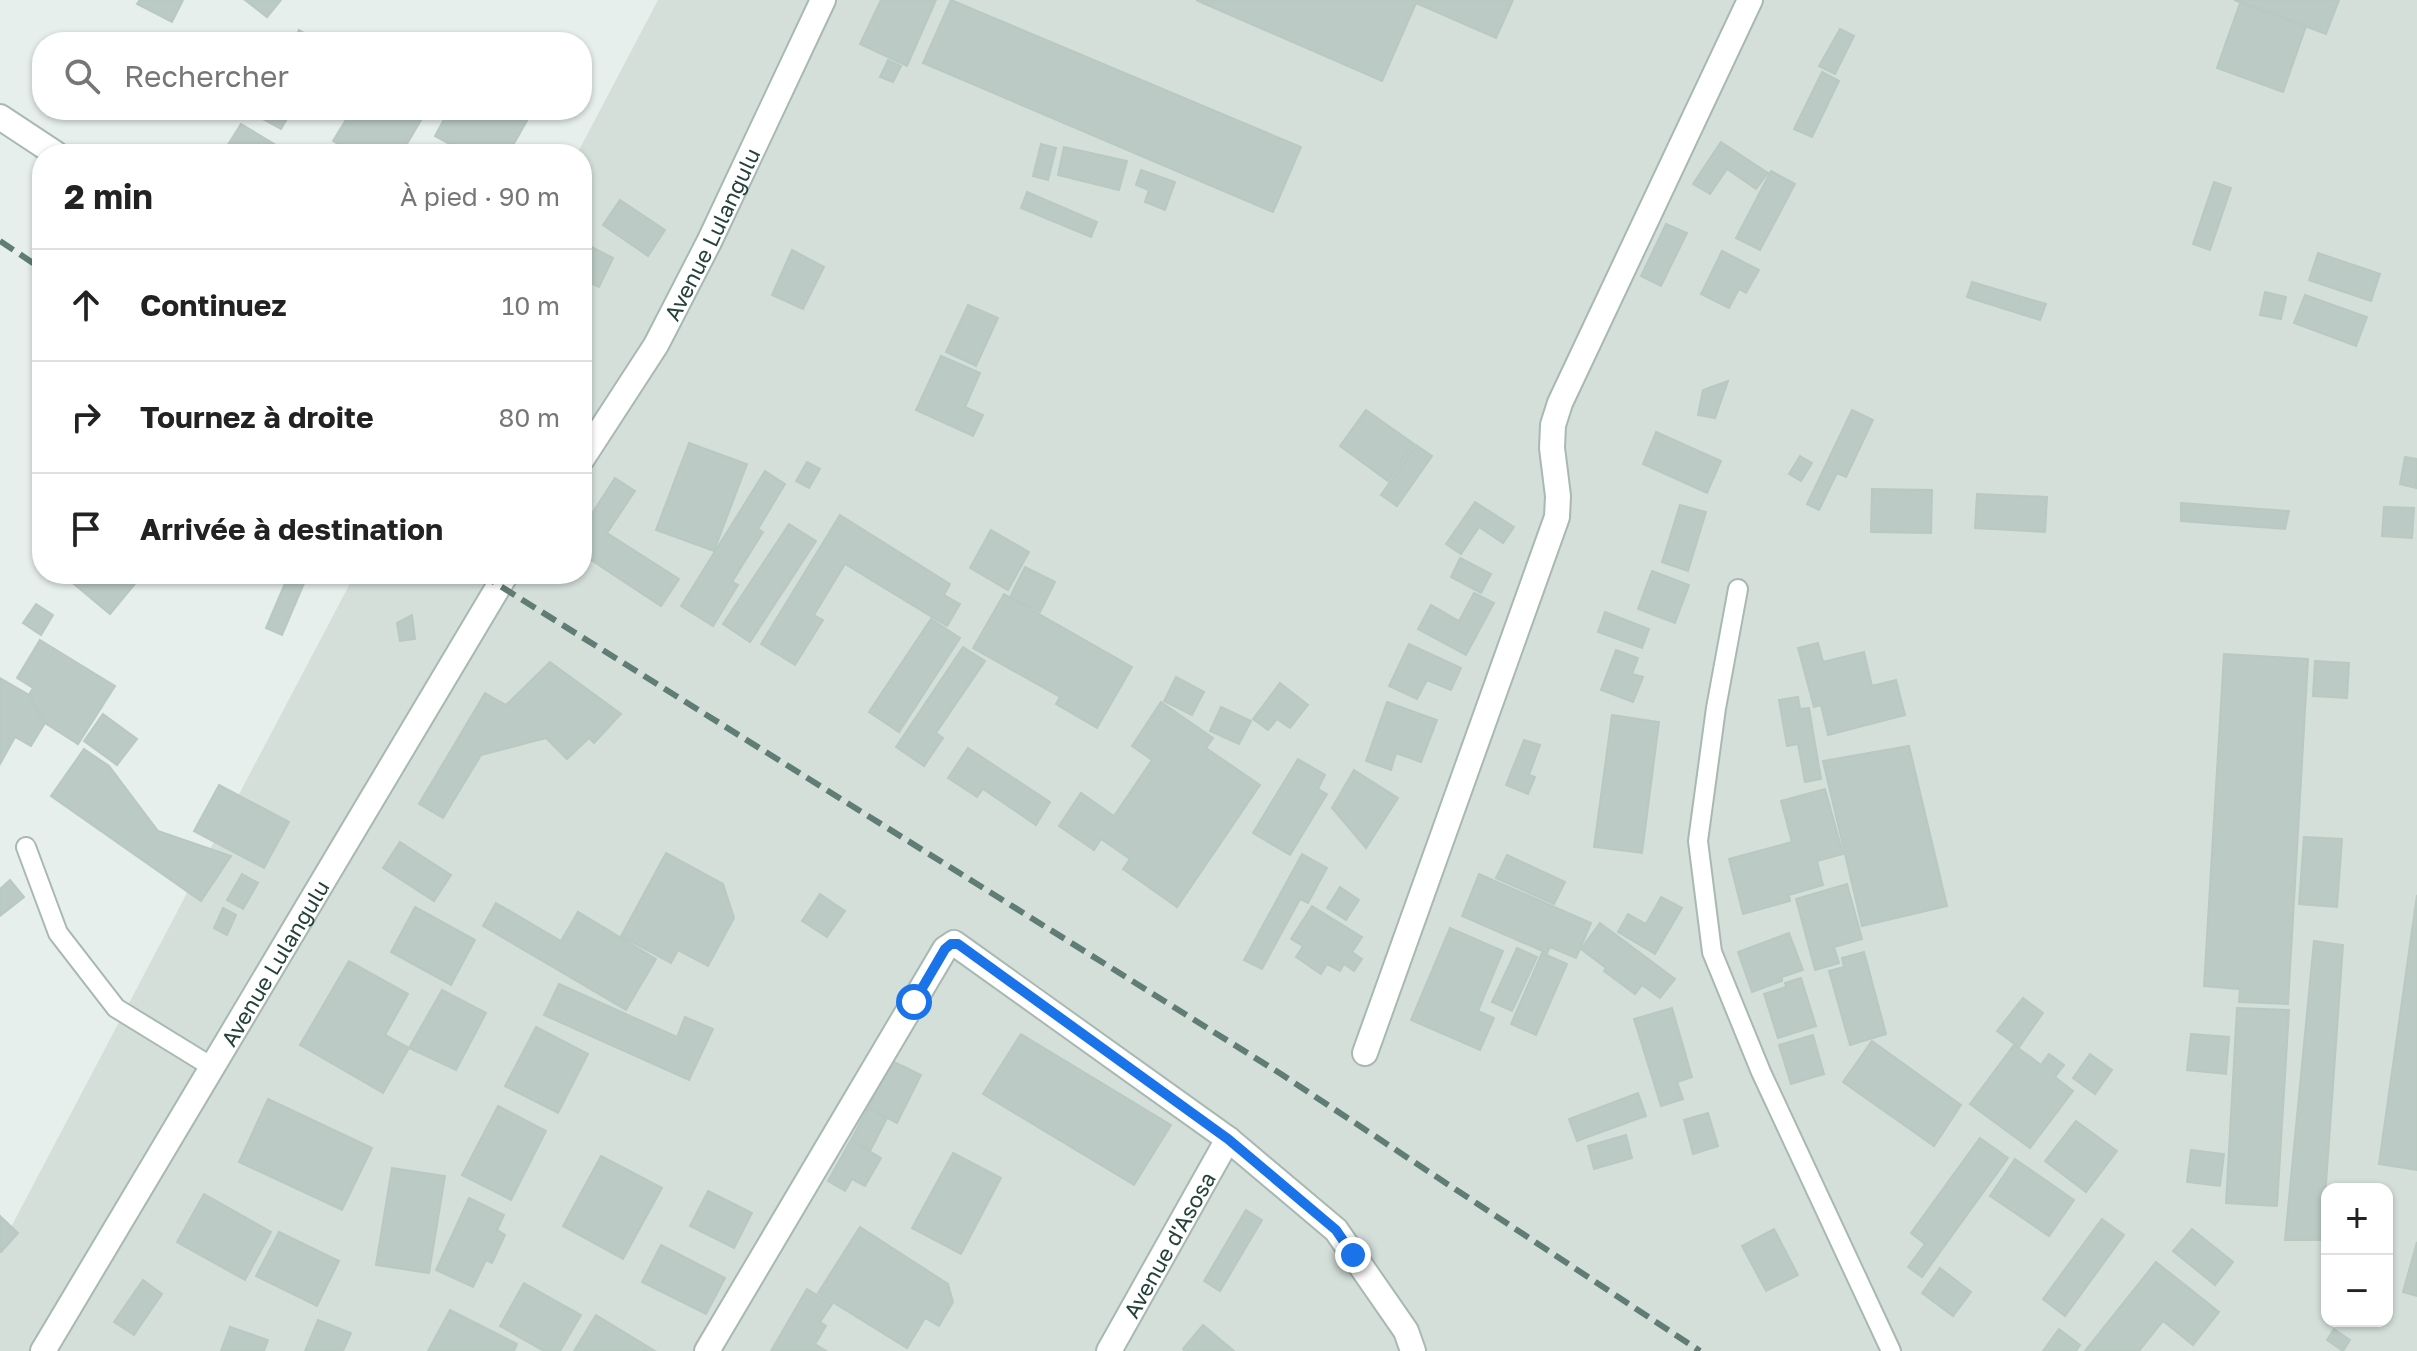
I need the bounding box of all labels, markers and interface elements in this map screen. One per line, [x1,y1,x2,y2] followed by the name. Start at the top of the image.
[32,32,592,120] search box
[60,54,104,98] icon: search
[124,58,289,94] text: Rechercher
[658,143,765,325] street label: Avenue Lulangulu
[64,176,153,216] text: 2 min
[400,181,560,212] text: À pied · 90 m
[64,283,108,327] icon: ahead
[140,287,287,323] text: Continuez
[502,290,560,321] text: 10 m
[64,395,108,439] icon: right
[140,399,374,435] text: Tournez à droite
[499,402,560,433] text: 80 m
[64,507,108,551] icon: arrive
[140,511,443,547] text: Arrivée à destination
[214,875,334,1051] street label: Avenue Lulangulu
[896,984,932,1020] route start
[1117,1167,1220,1322] street label: Avenue d'Asosa
[2321,1183,2393,1327] map controls
[2321,1183,2393,1255] button: +
[1335,1237,1371,1273] route end
[2321,1255,2393,1327] button: −

